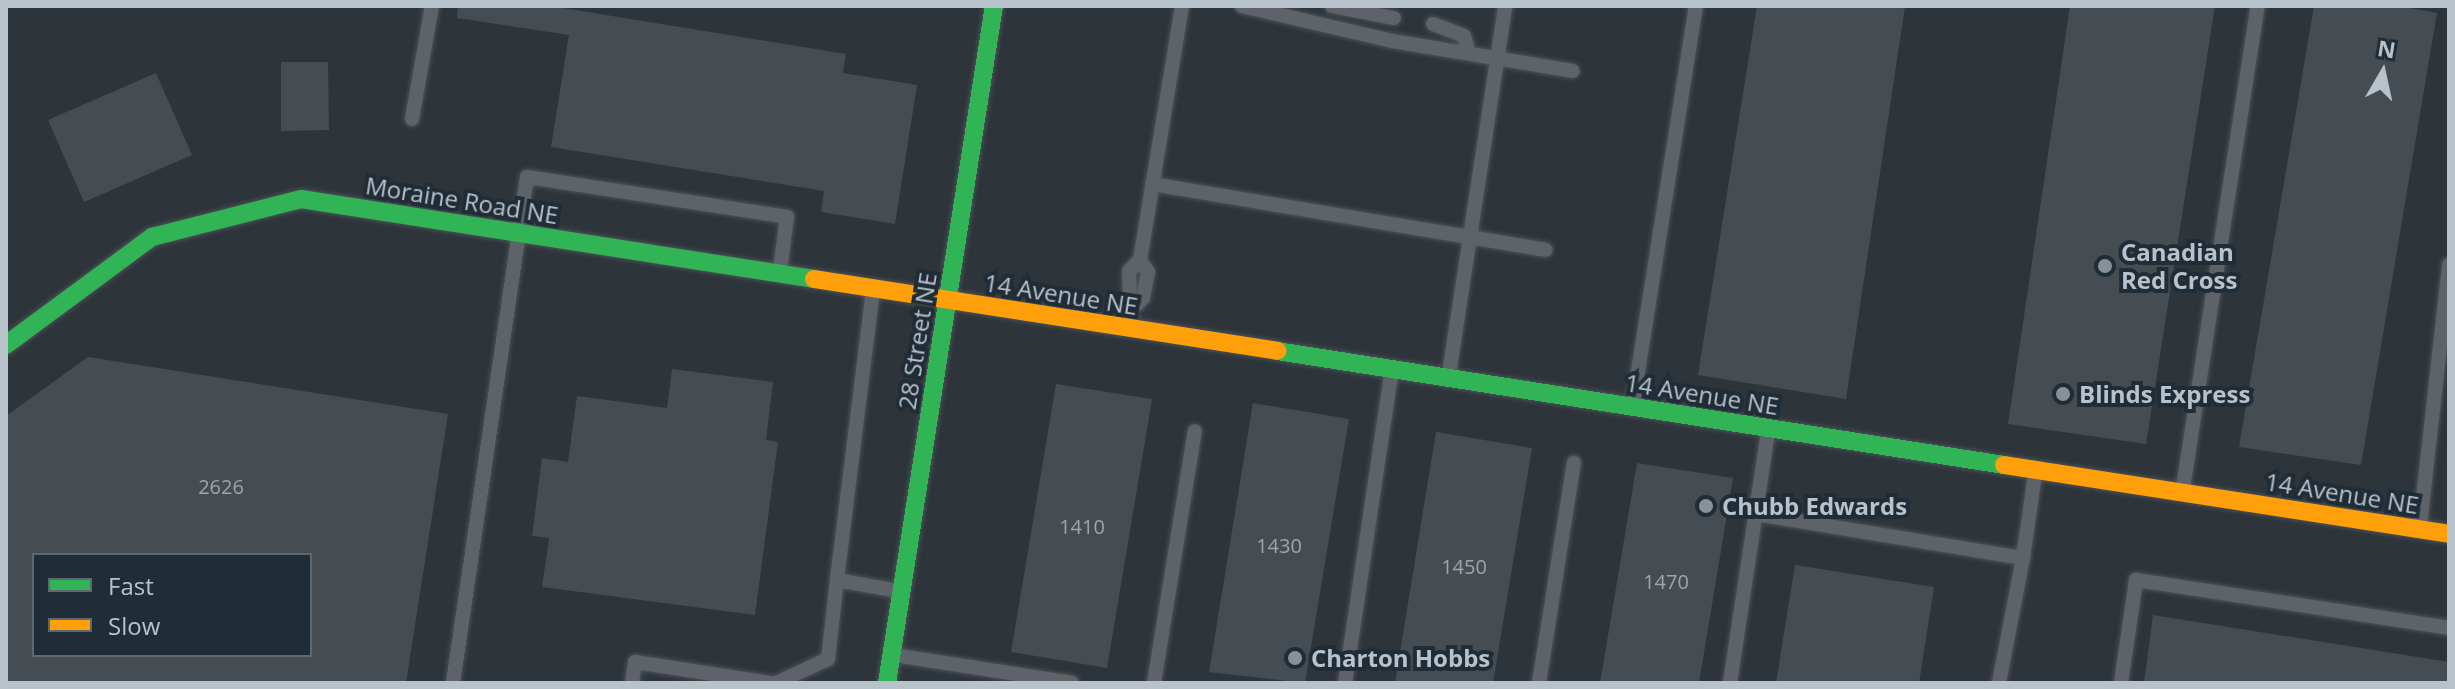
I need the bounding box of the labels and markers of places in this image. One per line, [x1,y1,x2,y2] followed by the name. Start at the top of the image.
[2121,238,2237,294] place label: Canadian Red Cross
[2096,257,2114,275] marker: Canadian Red Cross
[2079,380,2250,408] place label: Blinds Express
[2054,385,2072,403] marker: Blinds Express
[1722,492,1907,520] place label: Chubb Edwards
[1697,497,1715,515] marker: Chubb Edwards
[1311,644,1490,672] place label: Charton Hobbs
[1286,649,1304,667] marker: Charton Hobbs

